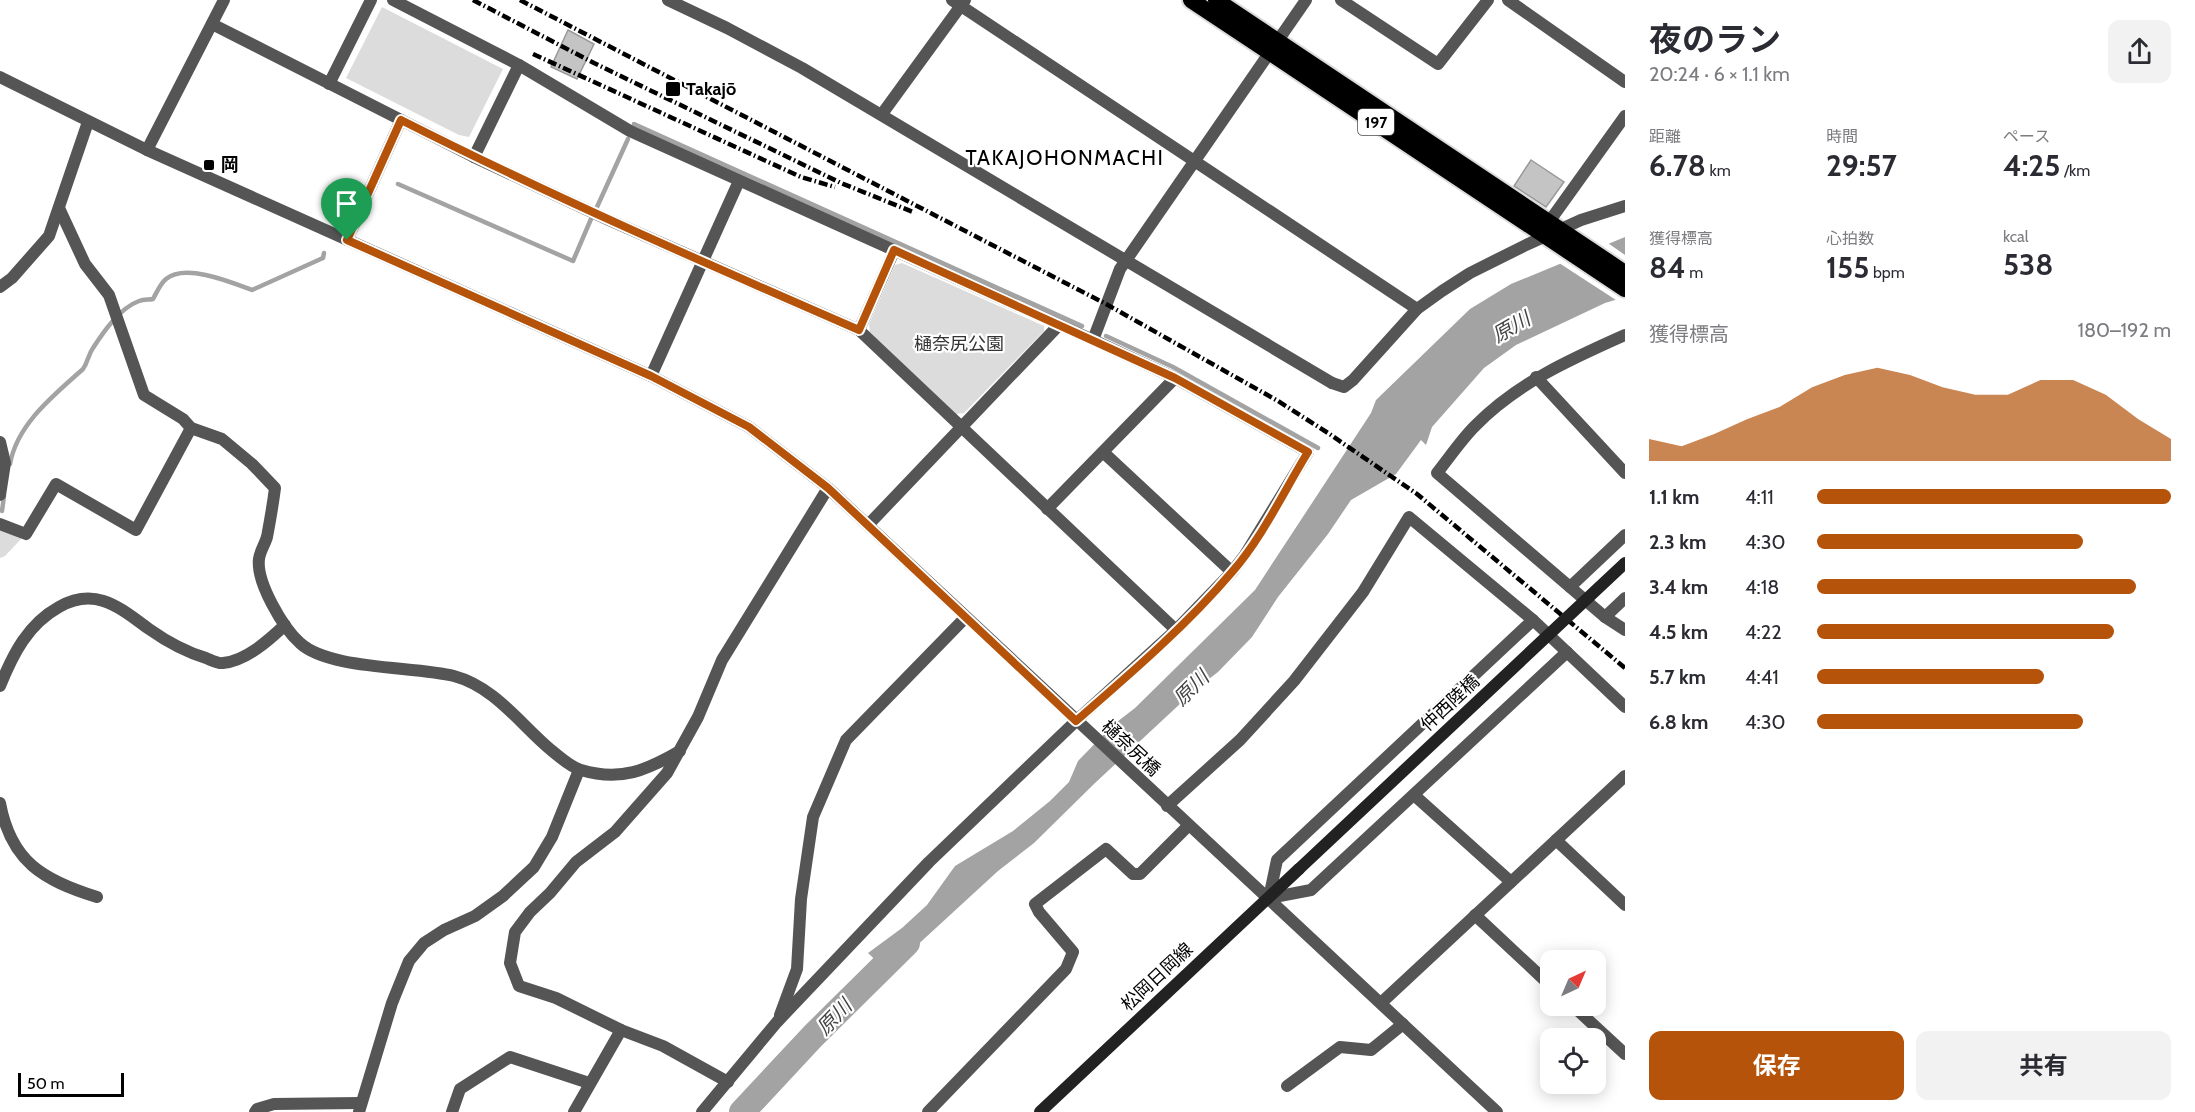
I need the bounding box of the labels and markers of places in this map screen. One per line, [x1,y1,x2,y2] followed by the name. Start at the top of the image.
[686,78,736,100] place label: Takajō
[664,80,682,98] marker: Takajō
[221,154,239,176] place label: 岡
[202,158,216,172] marker: 岡
[321,178,372,240] pin

